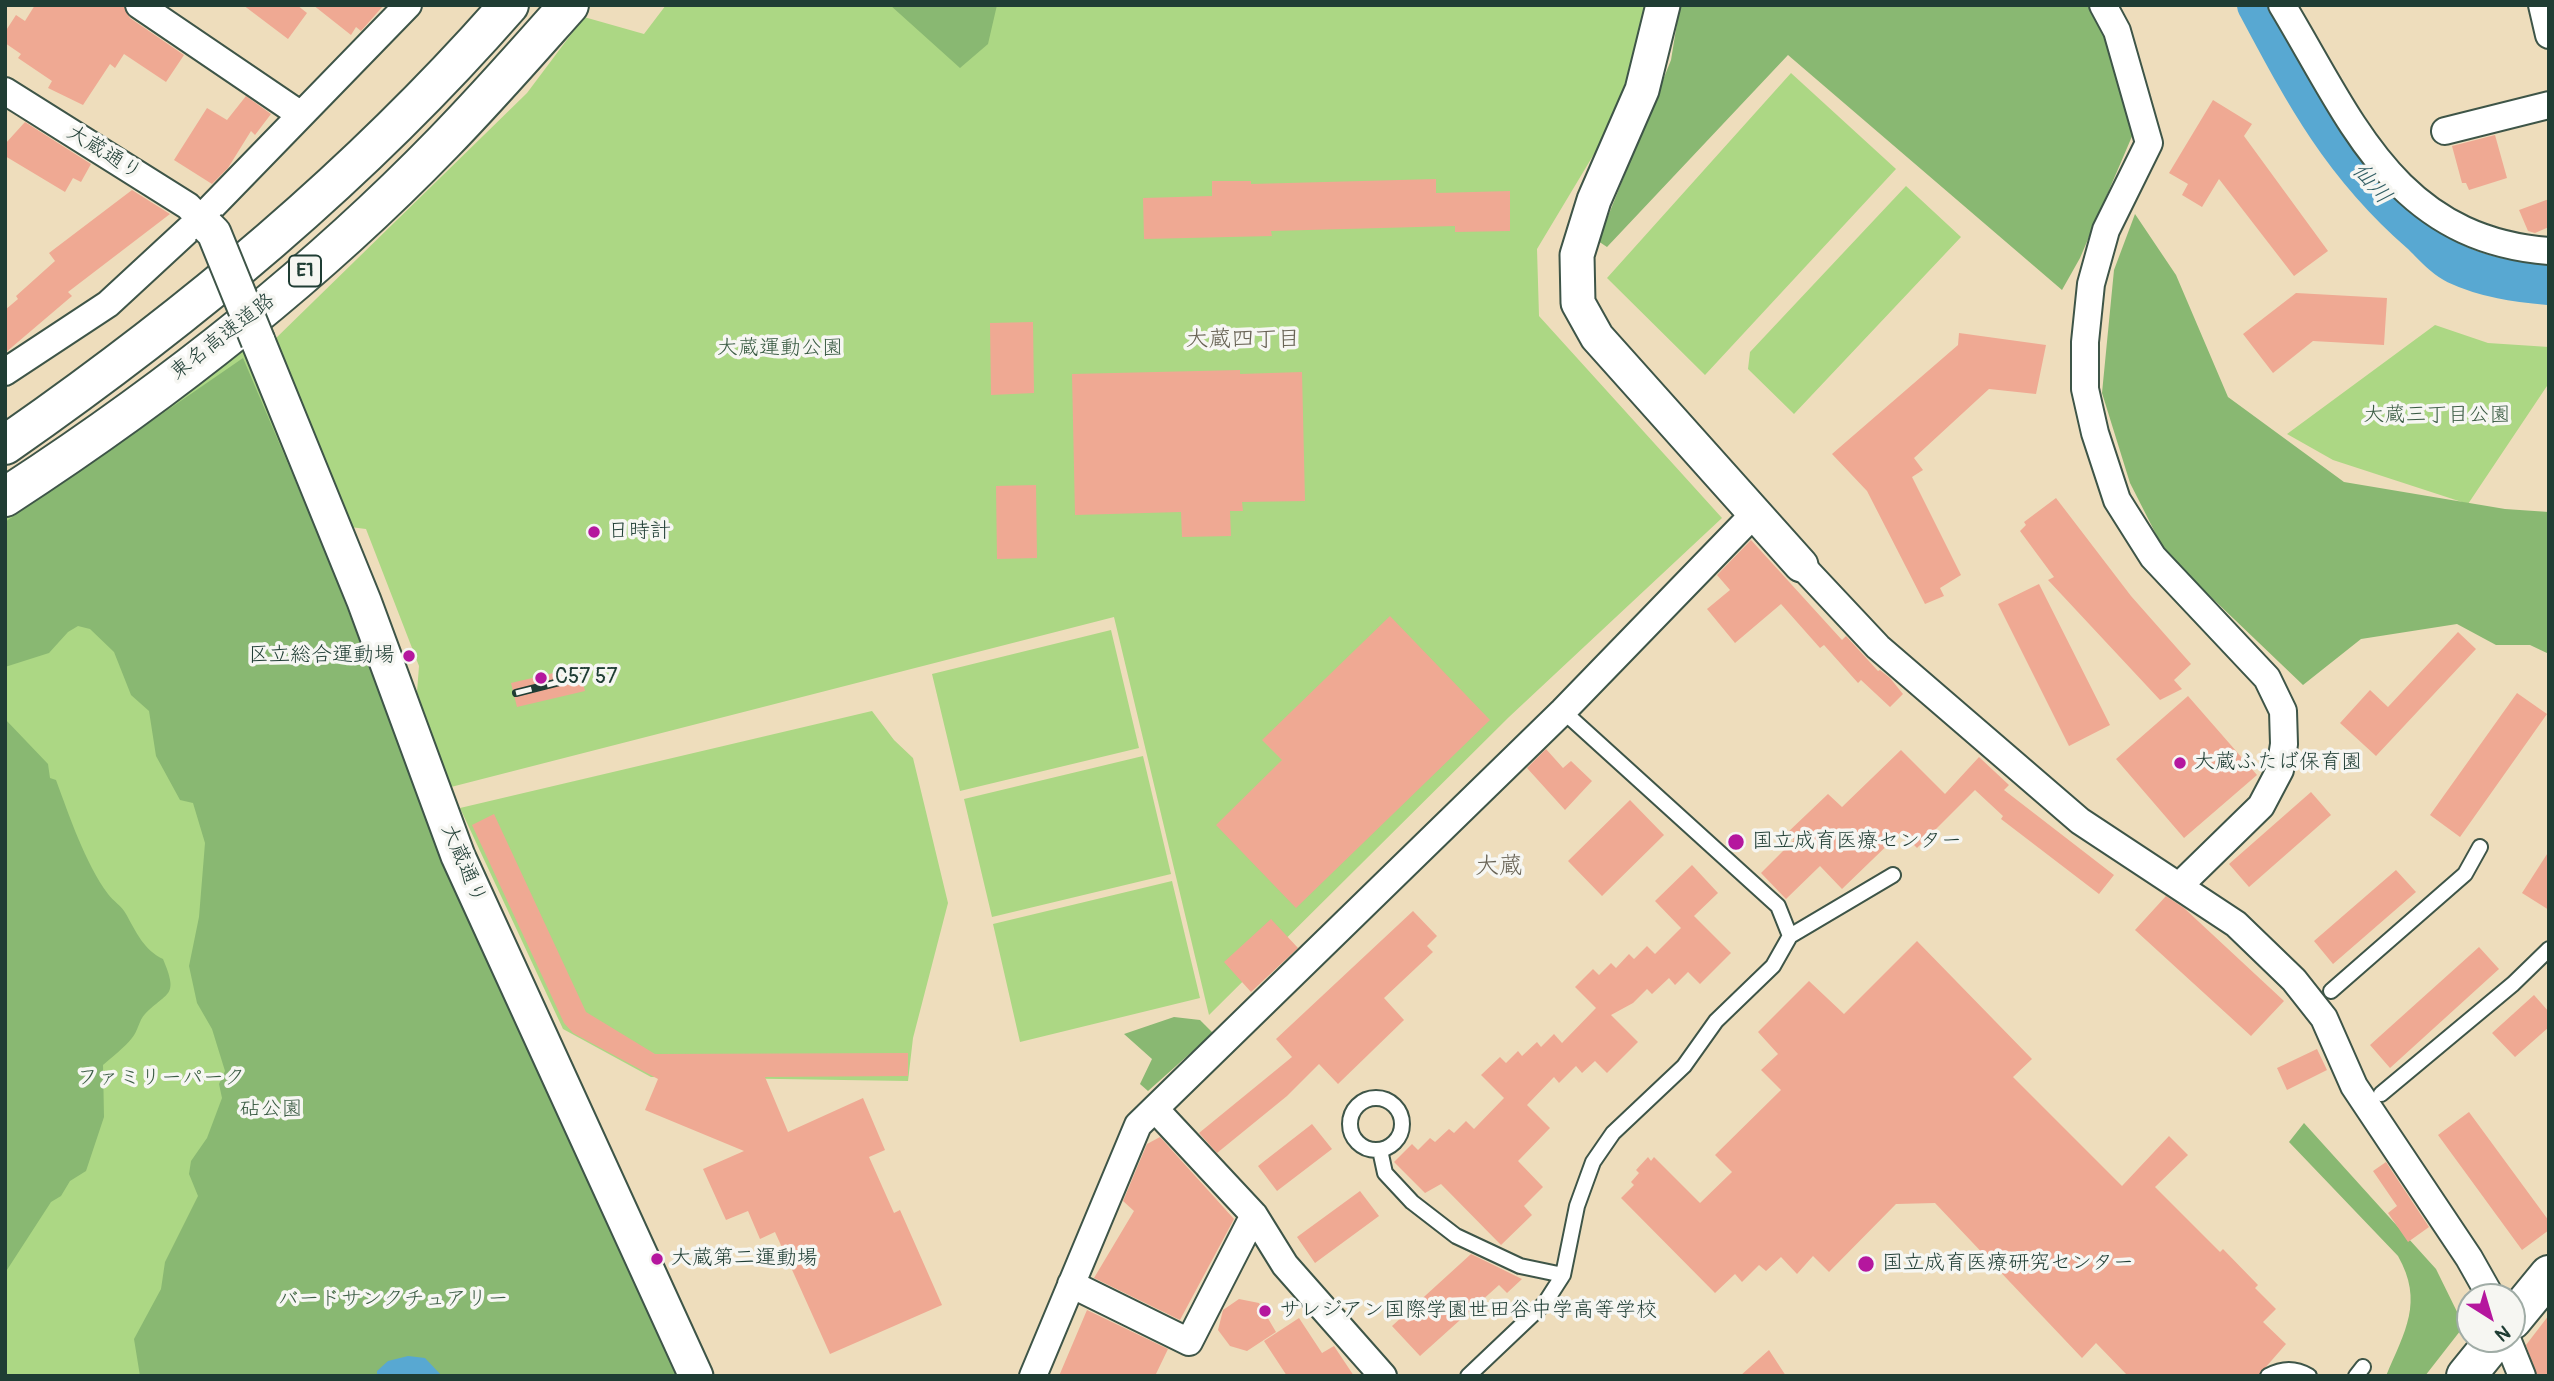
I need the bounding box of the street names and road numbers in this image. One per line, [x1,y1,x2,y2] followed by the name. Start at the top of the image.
[62,120,146,186] street label: 大蔵通り
[289,256,321,286] road number: E1
[166,288,280,386] street label: 東名高速道路
[435,820,491,908] street label: 大蔵通り

